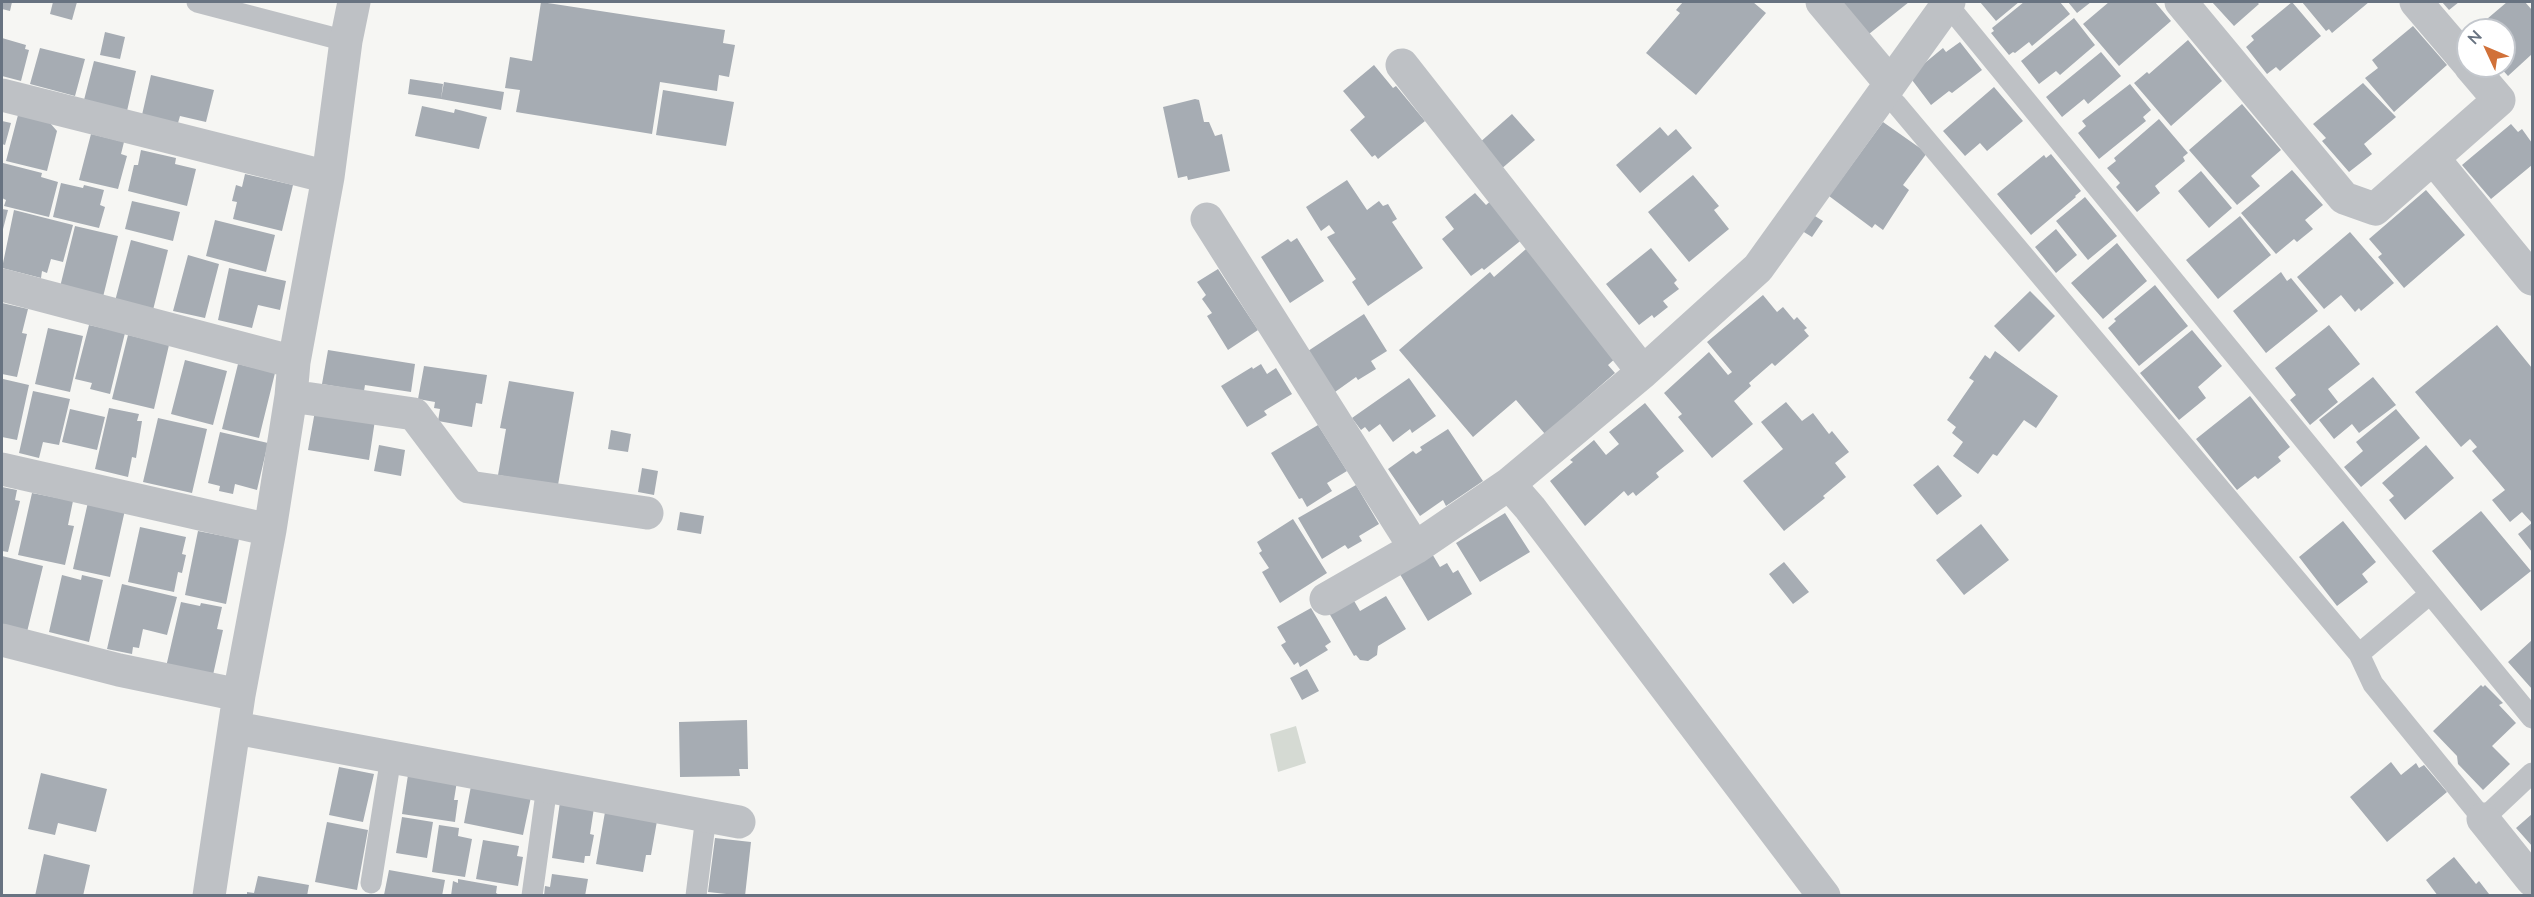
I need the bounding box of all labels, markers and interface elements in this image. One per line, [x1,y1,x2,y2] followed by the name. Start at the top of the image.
[2456,18,2516,78] north arrow
[2463,26,2486,48] text: N

